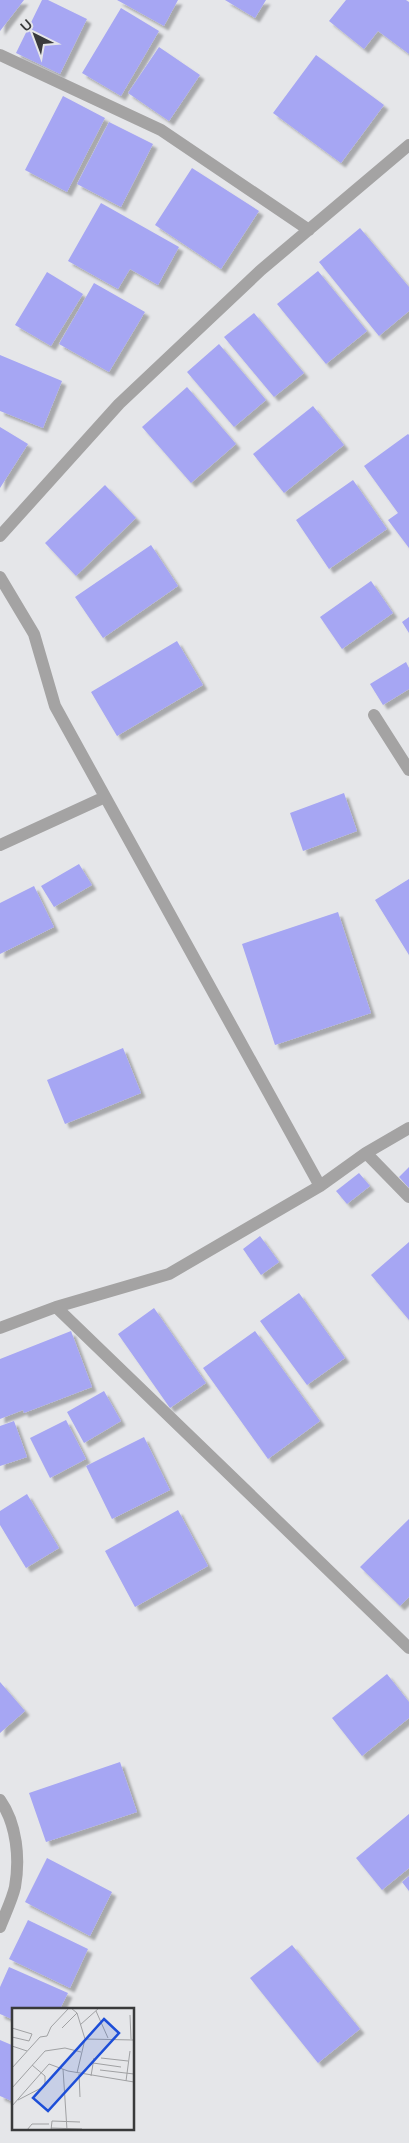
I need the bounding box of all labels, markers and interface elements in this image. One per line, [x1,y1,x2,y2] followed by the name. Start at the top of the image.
[10,10,60,60] north arrow
[16,15,36,35] text: U
[12,2008,135,2130] inset map

